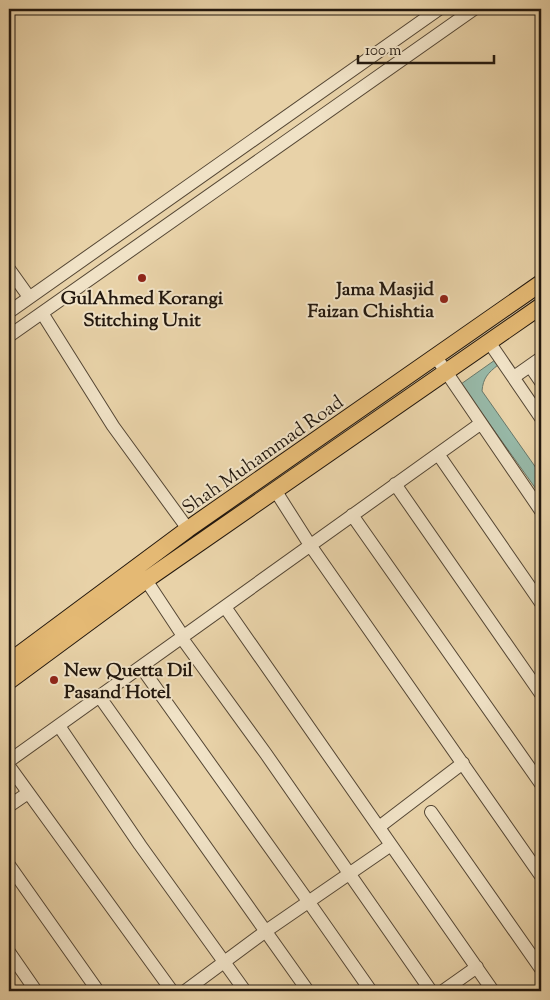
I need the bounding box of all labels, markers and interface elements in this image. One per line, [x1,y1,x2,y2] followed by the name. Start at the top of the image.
[358,32,494,64] scale bar
[365,41,402,62] text: 100 m
[136,272,148,284] marker: GulAhmed Korangi Stitching Unit
[307,277,434,326] place label: Jama Masjid Faizan Chishtia
[61,286,224,335] place label: GulAhmed Korangi Stitching Unit
[438,293,450,305] marker: Jama Masjid Faizan Chishtia
[177,390,350,522] street label: Shah Muhammad Road
[64,658,194,707] place label: New Quetta Dil Pasand Hotel
[48,674,60,686] marker: New Quetta Dil Pasand Hotel

